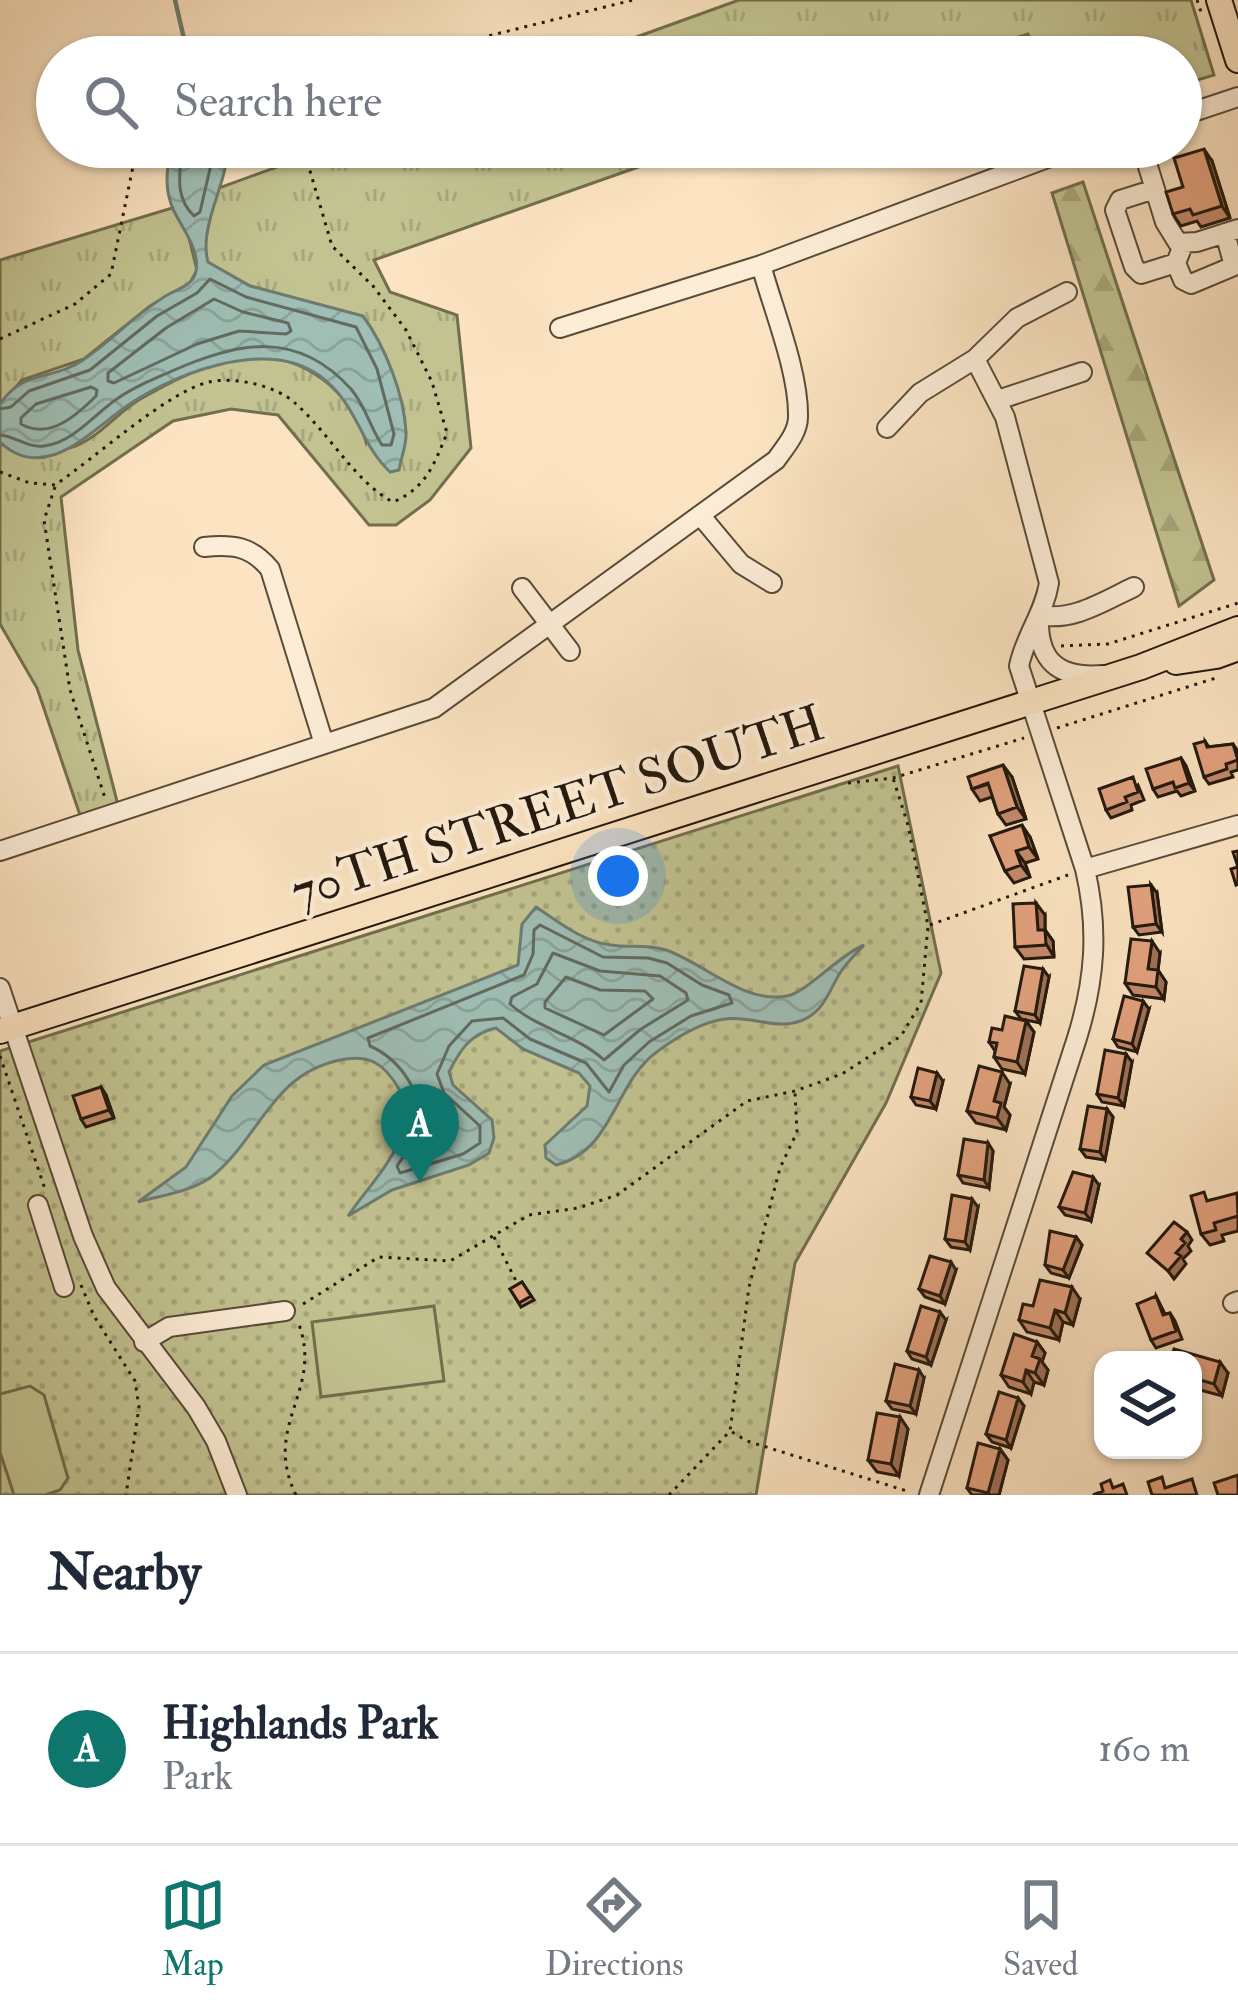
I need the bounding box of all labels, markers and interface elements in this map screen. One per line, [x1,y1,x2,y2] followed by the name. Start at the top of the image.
[36,36,1202,168] search box
[78,69,144,135] icon: search
[174,74,382,130] text: Search here
[283,691,832,924] street label: 70TH STREET SOUTH
[588,846,648,906] your location
[381,1084,459,1183] pin: A
[1094,1351,1202,1459] map controls
[1094,1351,1202,1459] button: layers
[48,1541,201,1605] text: Nearby
[162,1696,439,1752] text: Highlands Park
[75,1724,99,1773] text: A
[1098,1724,1190,1773] text: 160 m
[162,1752,233,1801] text: Park
[160,1872,226,1985] tab: Map
[545,1872,684,1985] tab: Directions
[1003,1872,1078,1985] tab: Saved

